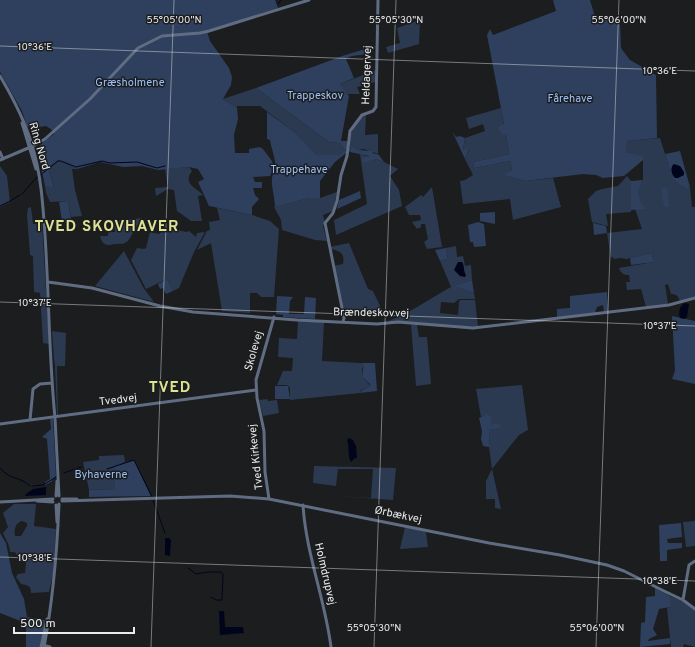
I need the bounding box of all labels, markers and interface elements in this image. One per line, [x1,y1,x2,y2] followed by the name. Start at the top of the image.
[146,14,202,27] text: 55°05'00"N
[369,14,423,27] text: 55°05'30"N
[592,14,646,27] text: 55°06'00"N
[18,41,52,54] text: 10°36'E
[359,45,375,105] street label: Heldagervej
[643,65,677,78] text: 10°36'E
[95,76,165,90] park label: Græsholmene
[287,89,343,103] park label: Trappeskov
[548,92,593,106] park label: Fårehave
[25,120,53,172] street label: Ring Nord
[270,163,328,177] park label: Trappehave
[35,218,179,237] district label: TVED SKOVHAVER
[18,297,52,310] text: 10°37'E
[333,305,409,321] street label: Brændeskovvej
[643,320,677,333] text: 10°37'E
[242,329,266,373] street label: Skolevej
[149,379,191,398] district label: TVED
[98,391,138,409] street label: Tvedvej
[246,423,266,491] street label: Tved Kirkevej
[75,468,127,482] park label: Byhaverne
[373,503,423,527] street label: Ørbækvej
[311,542,339,606] street label: Holmdrupvej
[18,552,52,565] text: 10°38'E
[643,575,677,588] text: 10°38'E
[14,609,134,635] scale bar
[20,616,56,632] text: 500 m
[347,622,401,635] text: 55°05'30"N
[570,622,624,635] text: 55°06'00"N

